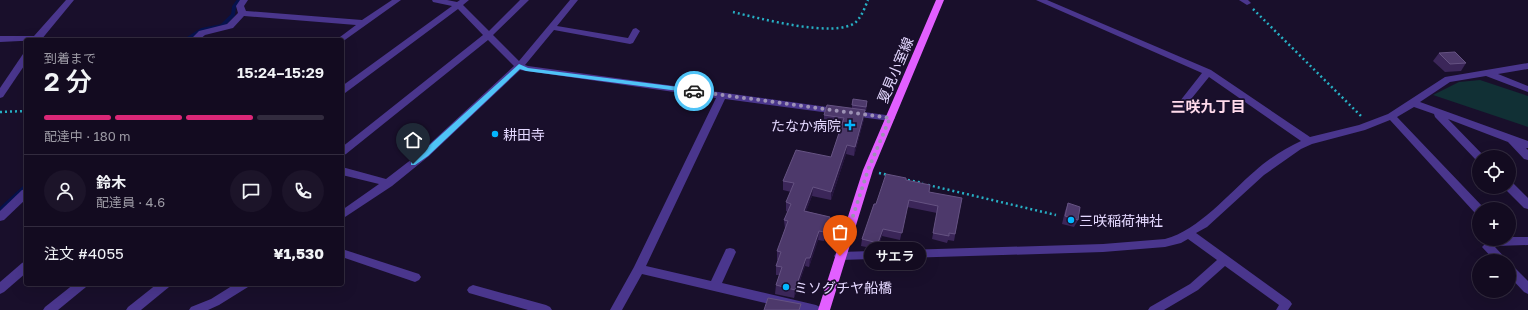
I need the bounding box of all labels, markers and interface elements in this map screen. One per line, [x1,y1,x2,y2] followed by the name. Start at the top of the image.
[874,34,916,106] street label: 夏見小室線
[44,50,96,66] text: 到着まで
[237,63,324,81] text: 15:24–15:29
[44,66,92,97] text: 2 分
[674,71,714,111] courier
[683,80,705,102] icon: car
[1170,97,1246,115] district label: 三咲九丁目
[771,117,841,134] place label: たなか病院
[844,119,856,131] marker: たなか病院
[396,123,430,164] pin
[503,126,545,143] place label: 耕田寺
[44,128,130,144] text: 配達中 · 180 m
[402,129,424,151] icon: home
[490,129,500,139] marker: 耕田寺
[1472,150,1516,298] map controls
[1472,150,1516,194] button: locate
[44,170,86,212] button: person
[230,170,272,212] button: chat
[282,170,324,212] button: phone
[96,173,126,191] text: 鈴木
[96,194,165,210] text: 配達員 · 4.6
[1472,202,1516,246] button: +
[1079,212,1163,229] place label: 三咲稲荷神社
[823,215,857,256] pin
[1066,215,1076,225] marker: 三咲稲荷神社
[829,221,851,243] icon: bag
[864,242,926,270] callout: サエラ
[44,244,124,262] text: 注文 #4055
[274,244,324,262] text: ¥1,530
[875,248,915,264] text: サエラ
[1472,254,1516,298] button: −
[794,279,892,296] place label: ミソグチヤ船橋
[781,282,791,292] marker: ミソグチヤ船橋

